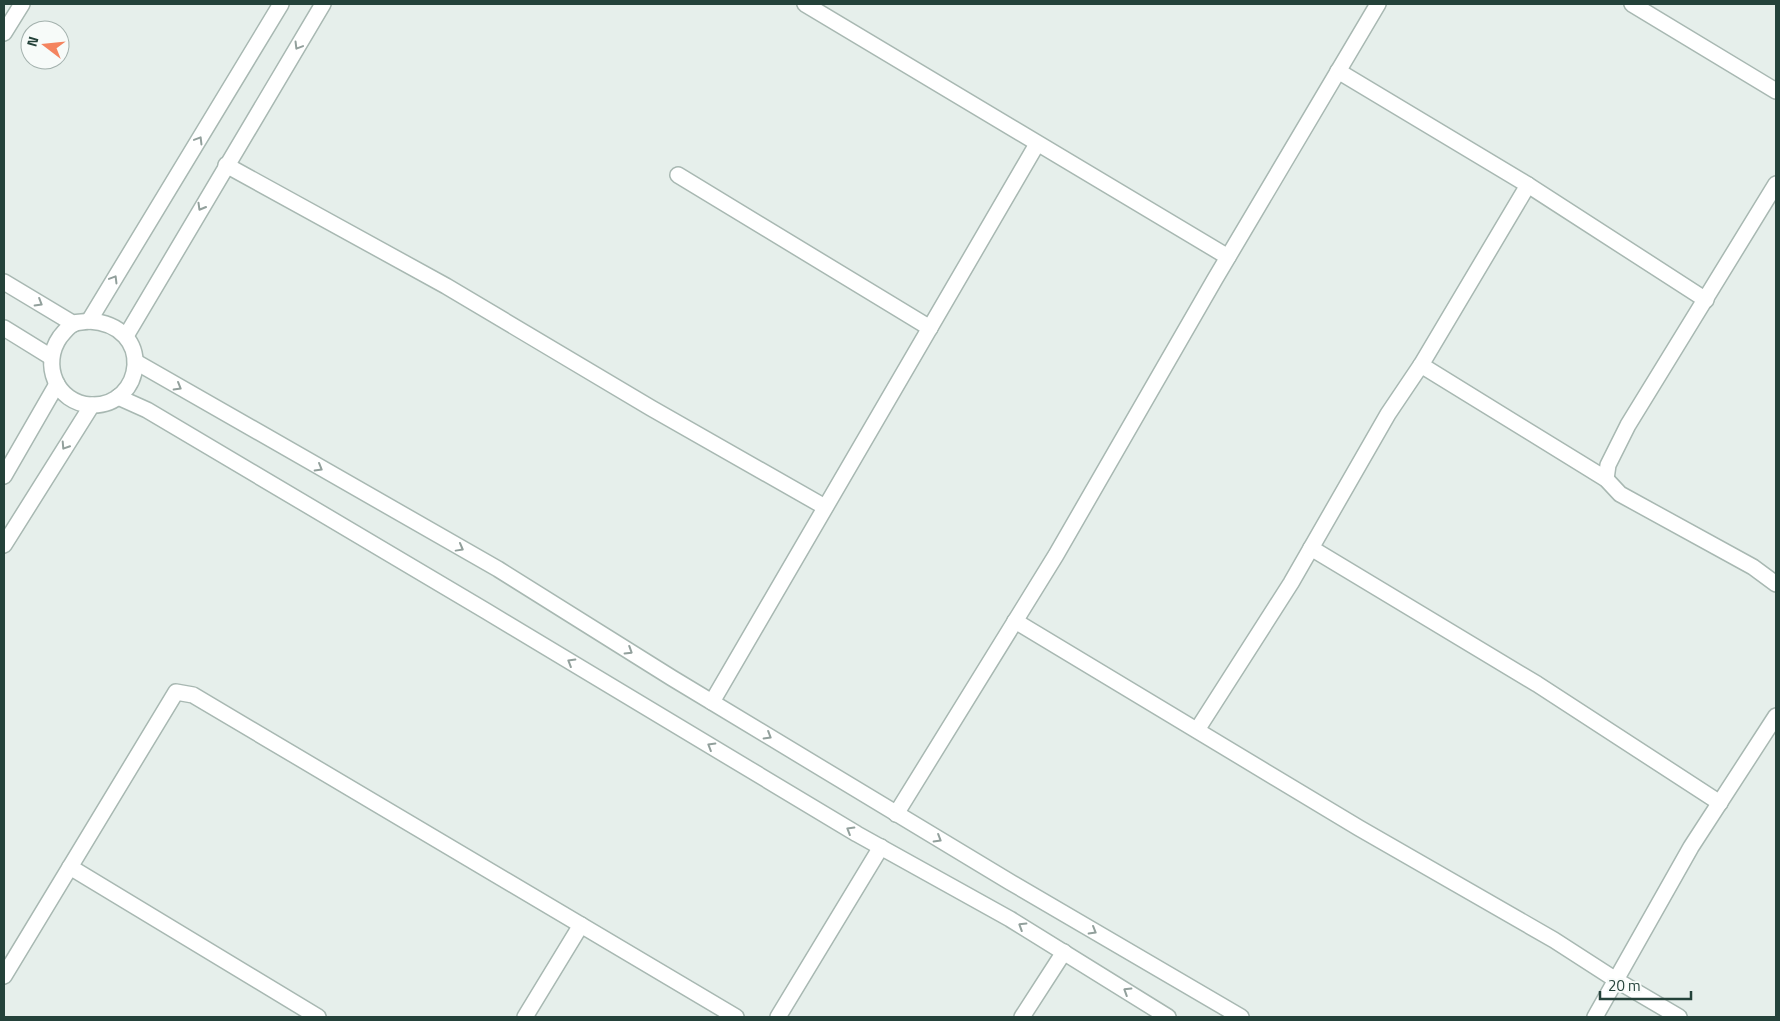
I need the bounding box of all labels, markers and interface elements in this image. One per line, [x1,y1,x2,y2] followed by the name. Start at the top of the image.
[20,20,70,70] north arrow
[21,34,43,49] text: N
[294,40,304,49] one-way arrow
[192,137,202,146] one-way arrow
[198,201,208,210] one-way arrow
[108,276,118,285] one-way arrow
[33,296,42,306] one-way arrow
[172,380,181,390] one-way arrow
[62,440,71,449] one-way arrow
[313,462,322,472] one-way arrow
[455,542,464,552] one-way arrow
[623,644,632,654] one-way arrow
[568,658,577,668] one-way arrow
[763,730,772,740] one-way arrow
[707,742,716,752] one-way arrow
[846,826,855,836] one-way arrow
[932,832,941,842] one-way arrow
[1019,923,1028,933] one-way arrow
[1087,924,1096,934] one-way arrow
[1600,968,1691,1000] scale bar
[1608,974,1641,997] text: 20 m
[1123,988,1132,998] one-way arrow

